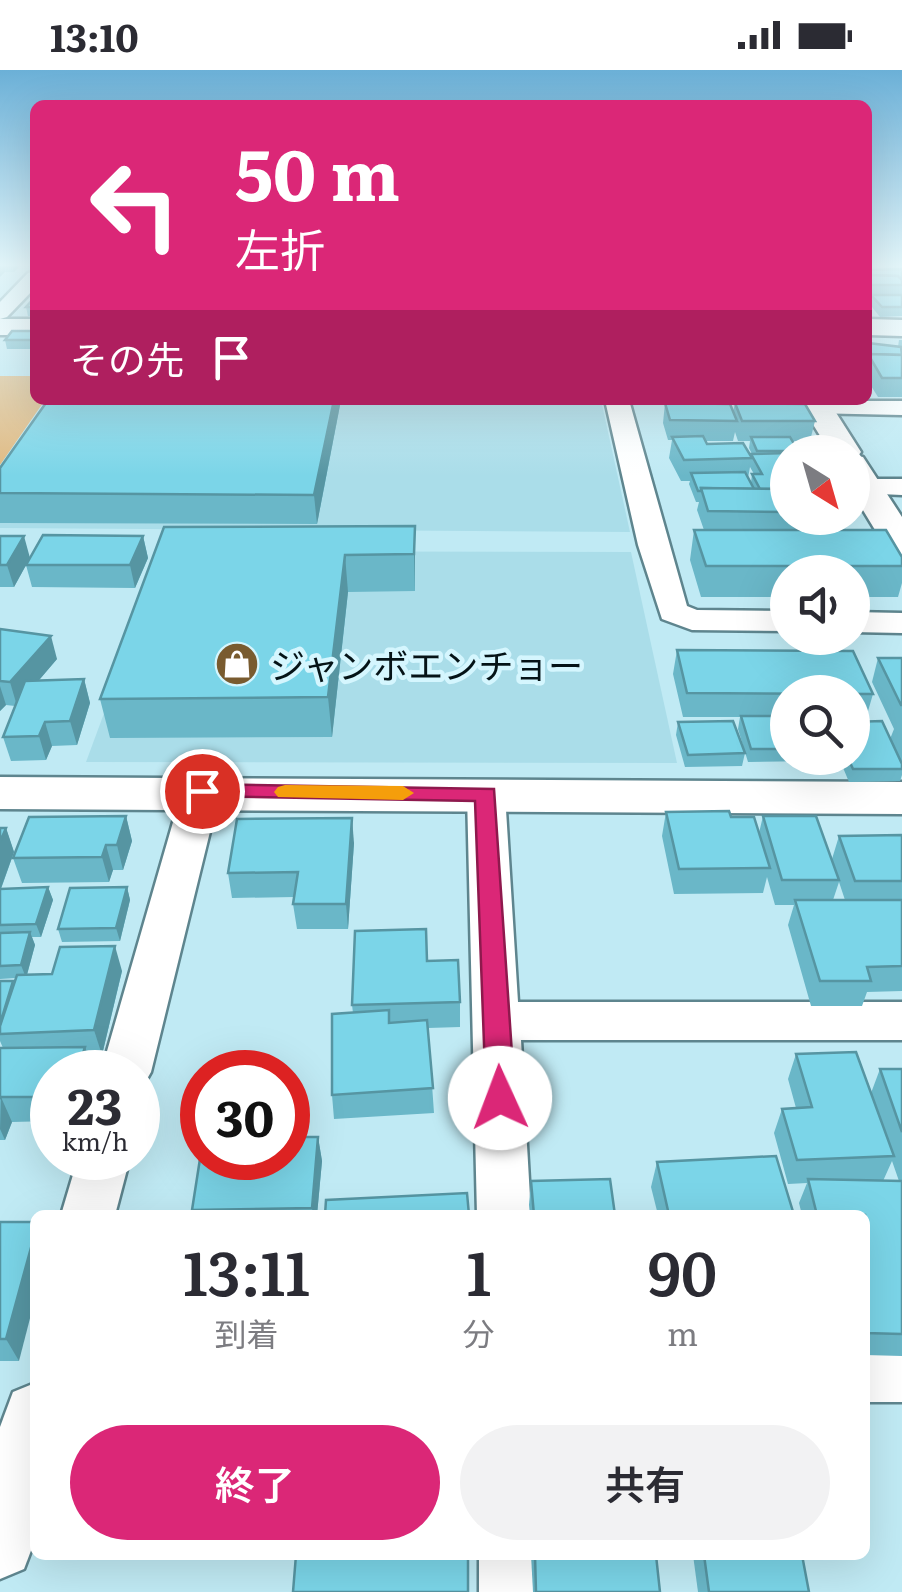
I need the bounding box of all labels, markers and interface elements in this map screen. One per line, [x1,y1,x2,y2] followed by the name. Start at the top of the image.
[50,7,139,64] text: 13:10
[235,119,400,223] text: 50 m
[70,140,200,270] icon: left
[235,214,325,281] text: 左折
[70,329,184,386] text: その先
[204,330,259,385] icon: arrive
[770,435,870,535] north arrow
[770,435,870,775] map controls
[770,555,870,655] button: sound
[270,638,583,690] place label: ジャンボエンチョー
[214,641,260,687] shop icon: ジャンボエンチョー
[770,675,870,775] button: search
[160,749,245,834] pin
[175,764,230,819] icon: arrive
[448,1046,552,1150] position arrow
[180,1050,310,1180] speed limit sign: 30
[68,1066,122,1140] text: 23
[62,1122,128,1159] text: km/h
[183,1225,310,1314] text: 13:11
[466,1225,491,1314] text: 1
[648,1225,717,1314] text: 90
[214,1308,278,1356] text: 到着
[463,1308,495,1356] text: 分
[667,1308,698,1356] text: m
[70,1425,440,1540] button: 終了
[460,1425,830,1540] button: 共有

